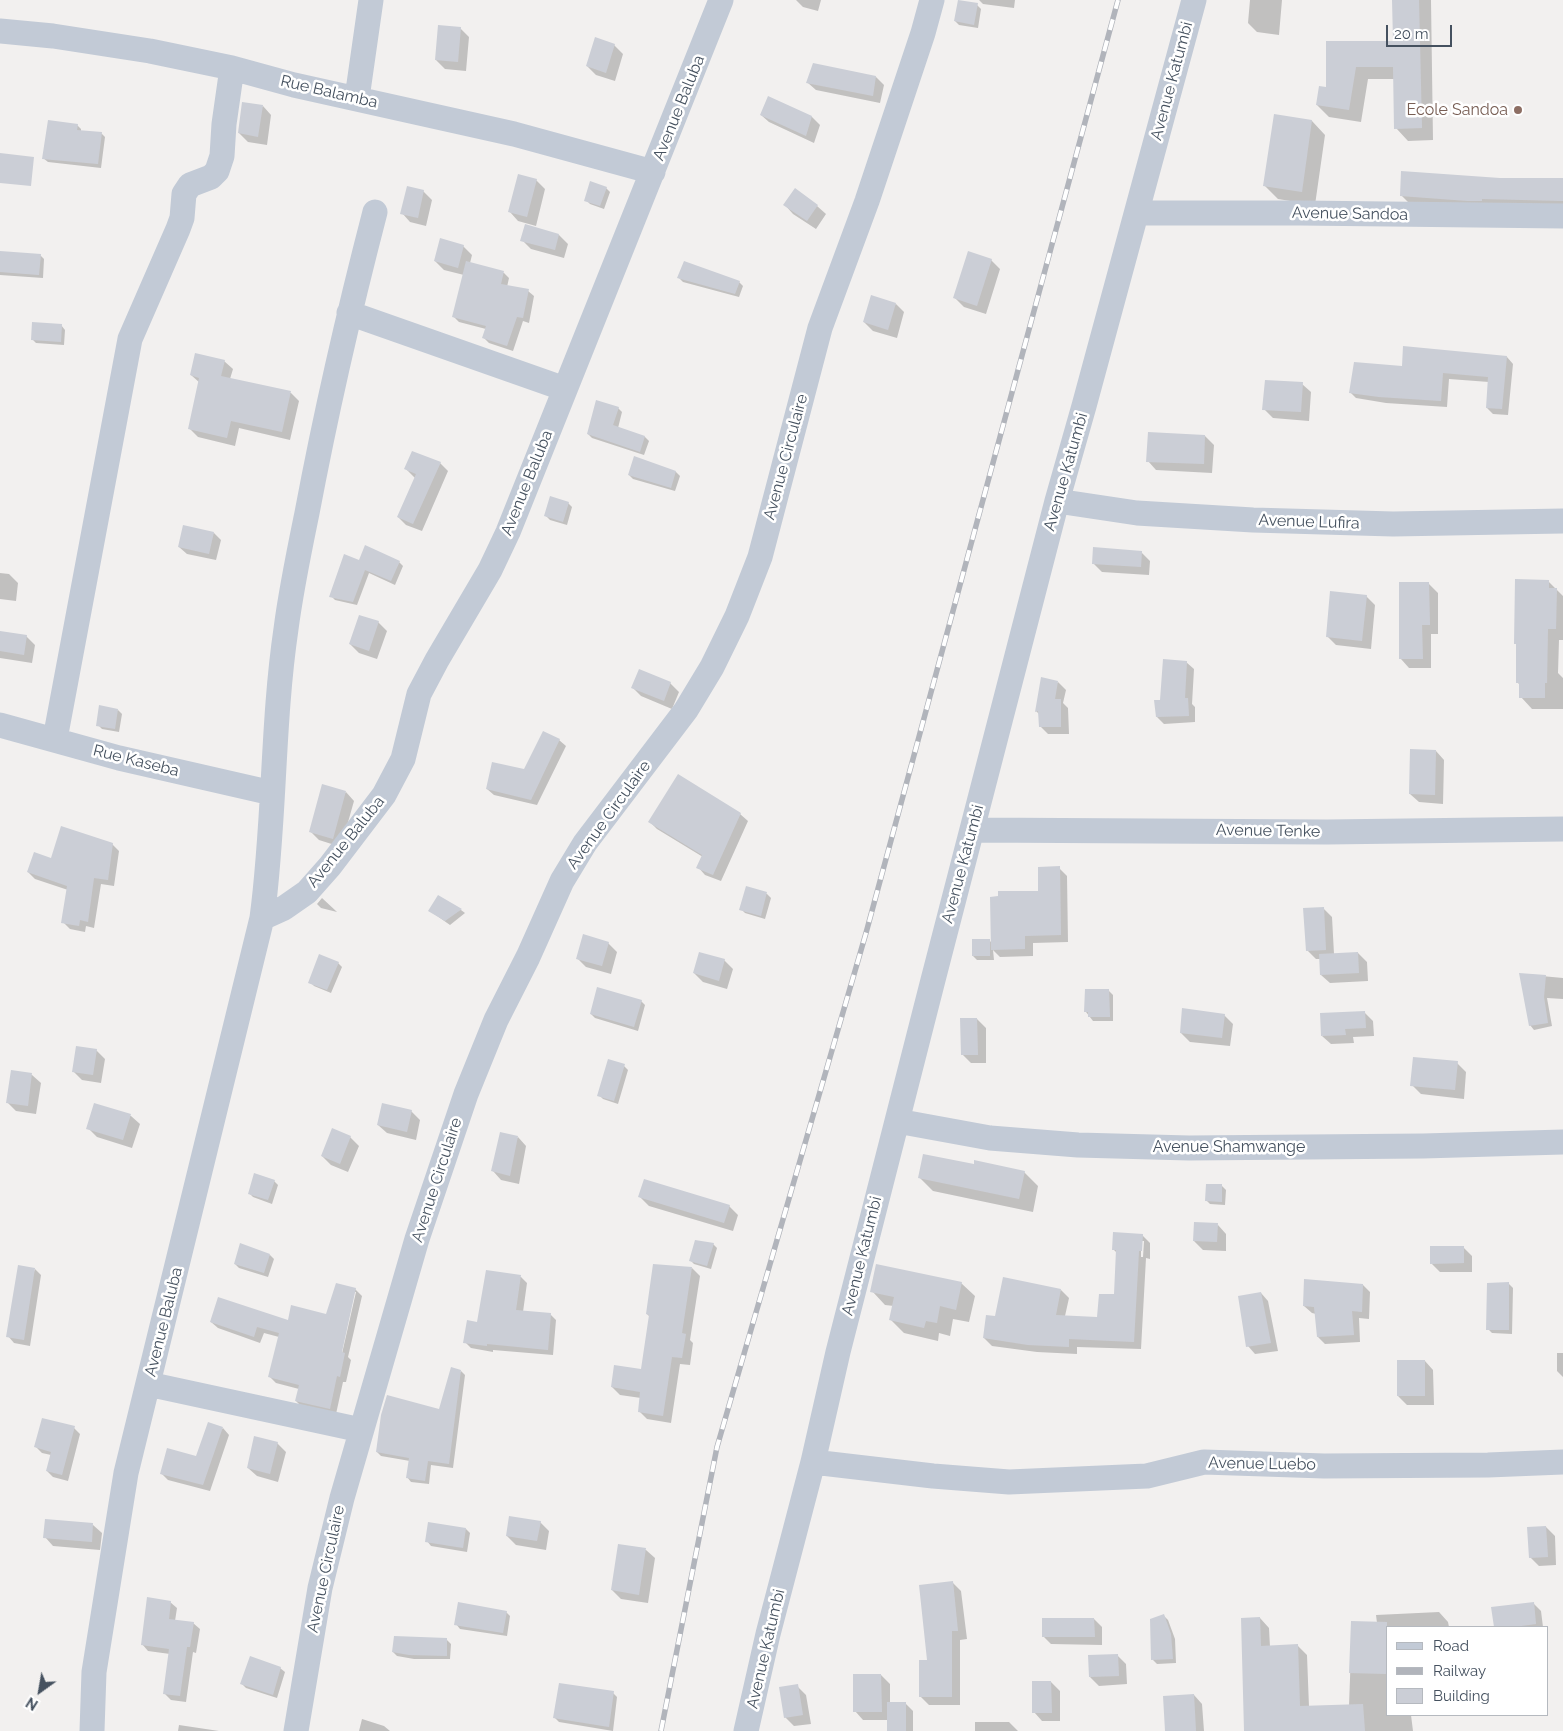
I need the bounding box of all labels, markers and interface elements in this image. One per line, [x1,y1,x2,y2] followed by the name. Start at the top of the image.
[1388,15,1454,47] scale bar
[1147,20,1197,142] street label: Avenue Katumbi
[1394,25,1429,43] text: 20 m
[649,52,709,164] street label: Avenue Baluba
[279,72,379,112] street label: Rue Balamba
[1406,100,1508,120] place label: Ecole Sandoa
[1512,104,1524,116] marker: Ecole Sandoa
[1292,203,1408,225] street label: Avenue Sandoa
[760,392,812,522] street label: Avenue Circulaire
[1040,411,1092,533] street label: Avenue Katumbi
[497,427,557,539] street label: Avenue Baluba
[1258,511,1360,533] street label: Avenue Lufira
[91,741,181,781] street label: Rue Kaseba
[563,757,655,873] street label: Avenue Circulaire
[303,792,389,892] street label: Avenue Baluba
[938,803,988,925] street label: Avenue Katumbi
[1216,820,1320,842] street label: Avenue Tenke
[408,1115,466,1245] street label: Avenue Circulaire
[1153,1137,1305,1157] street label: Avenue Shamwange
[838,1194,886,1318] street label: Avenue Katumbi
[141,1265,187,1379] street label: Avenue Baluba
[1208,1453,1316,1475] street label: Avenue Luebo
[303,1504,349,1634] street label: Avenue Circulaire
[743,1587,789,1711] street label: Avenue Katumbi
[1386,1626,1548,1716] legend
[1433,1637,1469,1655] text: Road
[1433,1662,1486,1680] text: Railway
[15,1666,65,1716] north arrow
[1433,1687,1490,1705] text: Building
[23,1694,41,1713] text: N

